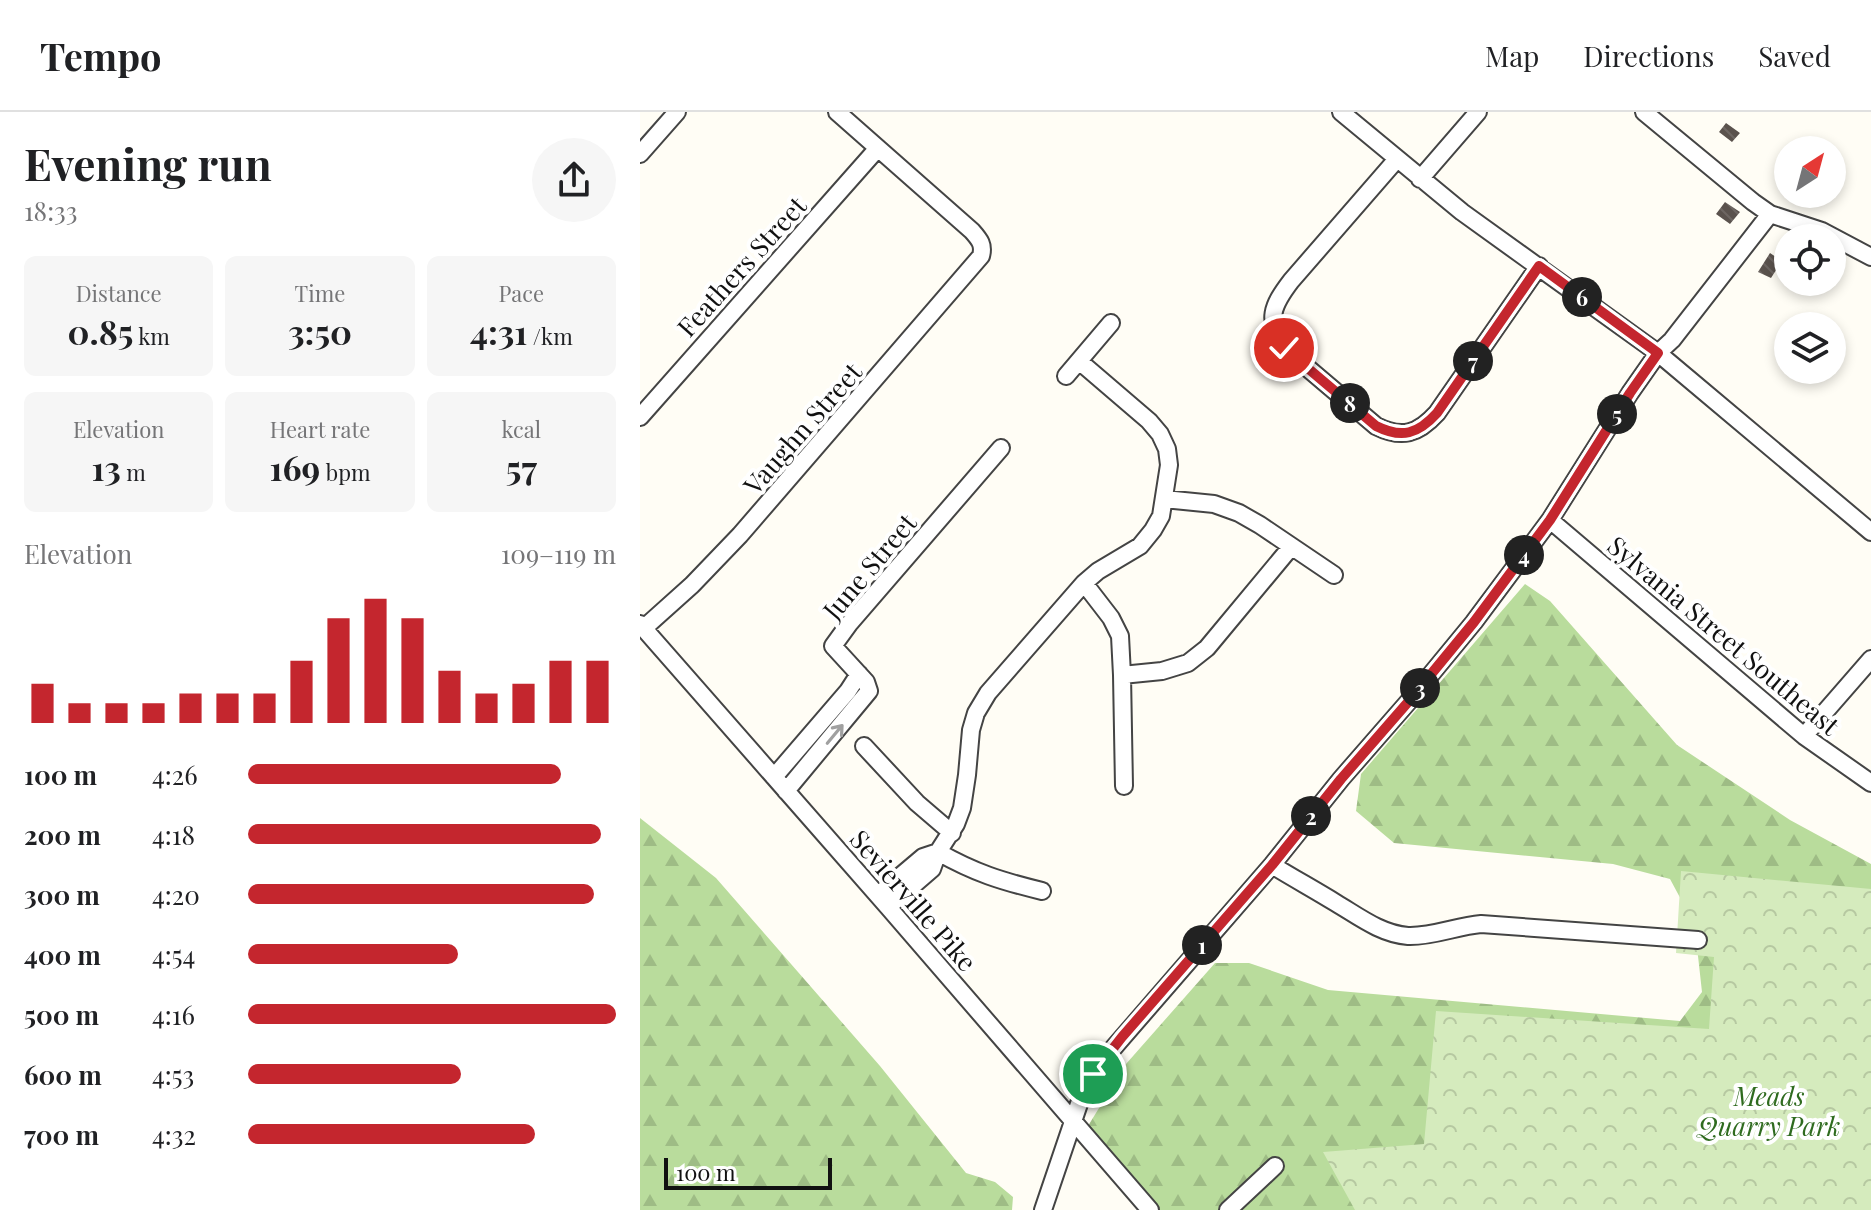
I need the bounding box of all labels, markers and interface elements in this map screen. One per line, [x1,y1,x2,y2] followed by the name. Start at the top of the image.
[40,30,161,81] text: Tempo
[1485,37,1539,74] text: Map
[1583,37,1714,74] text: Directions
[1758,37,1831,74] text: Saved
[24,133,272,192] text: Evening run
[1774,136,1846,208] north arrow
[1774,136,1846,384] map controls
[532,138,616,222] button: share
[669,188,814,344] street label: Feathers Street
[24,193,78,228] text: 18:33
[1774,224,1846,296] button: locate
[1562,277,1602,317] pin: 6
[76,278,162,308] text: Distance
[295,278,345,308] text: Time
[499,278,544,308] text: Pace
[1576,282,1588,312] text: 6
[68,308,133,354] text: 0.85
[288,308,352,354] text: 3:50
[470,308,527,354] text: 4:31
[1774,312,1846,384] button: layers
[1250,314,1318,382] pin
[133,321,170,351] text: km
[527,321,573,351] text: /km
[1262,326,1306,370] icon: check
[1453,341,1493,381] pin: 7
[1468,346,1478,376] text: 7
[734,354,869,502] street label: Vaughn Street
[1330,383,1370,423] pin: 8
[1344,388,1356,418] text: 8
[1597,394,1637,434] pin: 5
[1612,399,1622,429] text: 5
[73,414,164,444] text: Elevation
[270,414,370,444] text: Heart rate
[502,414,541,444] text: kcal
[91,444,121,490] text: 13
[269,444,320,490] text: 169
[506,444,537,490] text: 57
[121,457,146,487] text: m
[320,457,371,487] text: bpm
[814,505,924,627] street label: June Street
[1601,528,1848,743] street label: Sylvania Street Southeast
[1504,535,1544,575] pin: 4
[24,536,132,571] text: Elevation
[501,536,616,571] text: 109–119 m
[1518,540,1530,570] text: 4
[1400,668,1440,708] pin: 3
[1415,673,1425,703] text: 3
[826,724,844,744] one-way arrow
[24,757,97,792] text: 100 m
[152,757,198,792] text: 4:26
[1291,796,1331,836] pin: 2
[1305,801,1317,831] text: 2
[24,817,101,852] text: 200 m
[152,817,195,852] text: 4:18
[843,822,985,978] street label: Sevierville Pike
[24,877,100,912] text: 300 m
[152,877,200,912] text: 4:20
[1182,925,1222,965] pin: 1
[1198,930,1206,960] text: 1
[24,937,101,972] text: 400 m
[152,937,195,972] text: 4:54
[24,997,99,1032] text: 500 m
[152,997,195,1032] text: 4:16
[1059,1040,1127,1108] pin
[1071,1052,1115,1096] icon: arrive
[24,1057,102,1092] text: 600 m
[152,1057,194,1092] text: 4:53
[1695,1078,1841,1143] park label: Meads Quarry Park
[24,1117,99,1152] text: 700 m
[152,1117,196,1152] text: 4:32
[664,1154,832,1190] scale bar
[676,1157,736,1187] text: 100 m

